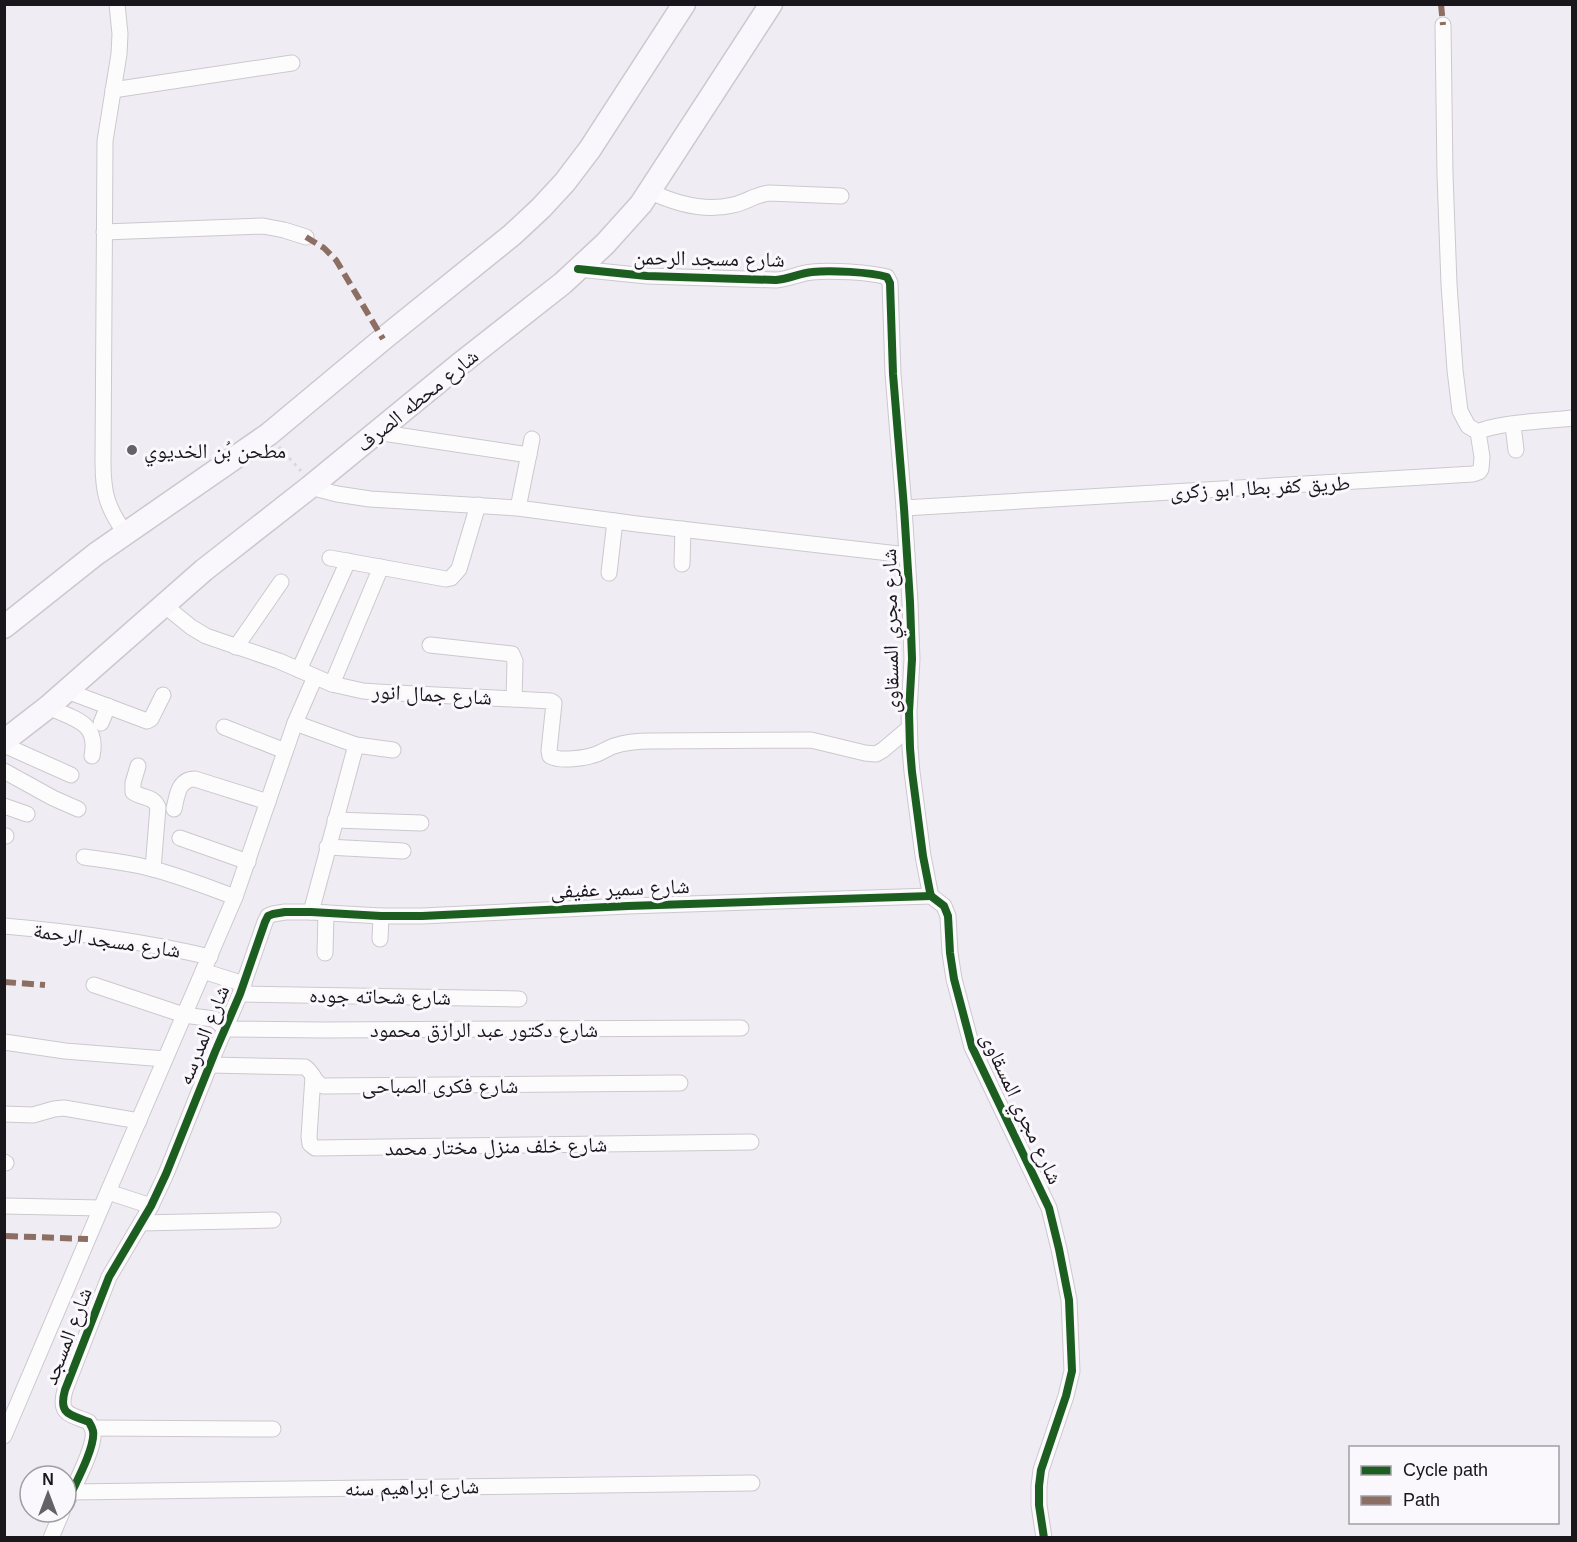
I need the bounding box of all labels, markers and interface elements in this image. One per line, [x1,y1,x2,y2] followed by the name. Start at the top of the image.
[633,245,785,273] street label: شارع مسجد الرحمن
[352,344,484,458] street label: شارع محطه الصرف
[144,439,286,467] place label: مطحن بُن الخديوي
[125,443,139,457] marker: مطحن بُن الخديوي
[1169,471,1351,505] street label: طريق كفر بطا, ابو زكرى
[877,548,908,714] street label: شارع مجري المسقاوى
[370,679,493,711] street label: شارع جمال انور
[550,874,690,904] street label: شارع سمير عفيفى
[32,918,182,964] street label: شارع مسجد الرحمة
[173,982,235,1089] street label: شارع المدرسه
[309,983,451,1011] street label: شارع شحاته جوده
[370,1018,598,1043] street label: شارع دكتور عبد الرازق محمود
[972,1028,1067,1190] street label: شارع مجري المسقاوى
[362,1074,518,1099] street label: شارع فكرى الصباحى
[385,1133,607,1161] street label: شارع خلف منزل مختار محمد
[38,1284,98,1388] street label: شارع المسجد
[1349,1446,1559,1524] legend
[1403,1460,1488,1480] text: Cycle path
[18,1464,78,1524] north arrow
[42,1471,54,1488] text: N
[345,1474,480,1503] street label: شارع ابراهيم سنه
[1403,1490,1440,1510] text: Path

